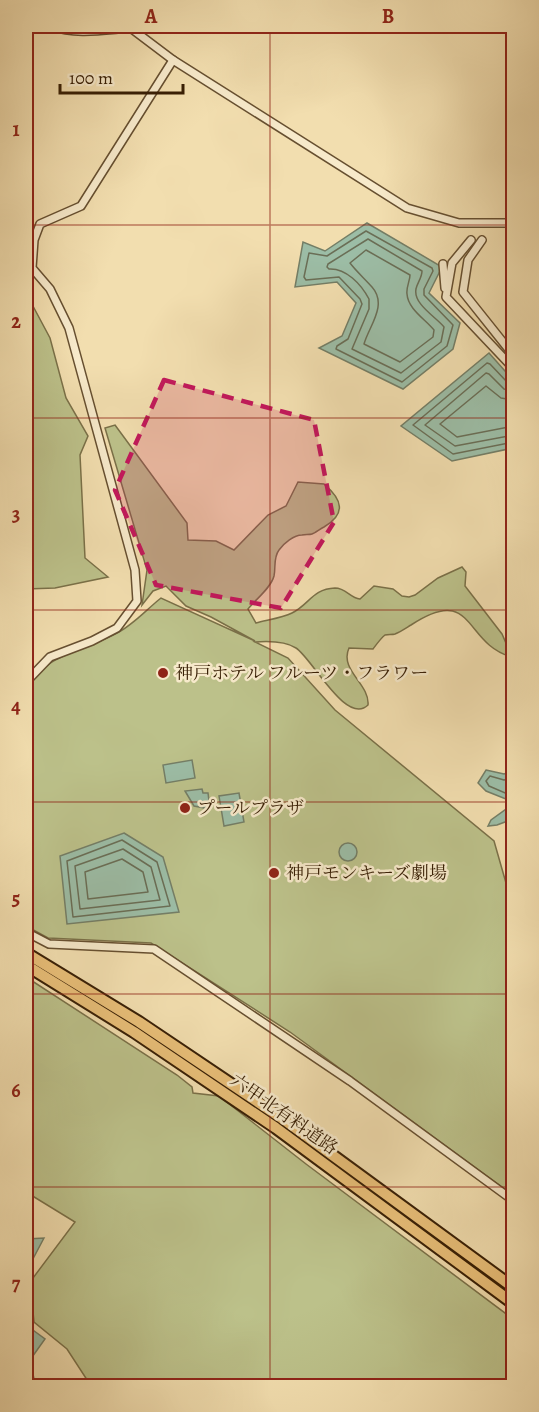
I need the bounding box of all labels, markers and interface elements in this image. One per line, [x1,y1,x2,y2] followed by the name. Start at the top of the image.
[144,3,158,30] text: A
[382,3,394,30] text: B
[60,57,183,95] scale bar
[69,66,113,90] text: 100 m
[12,116,20,143] text: 1
[11,308,21,335] text: 2
[12,501,20,528] text: 3
[175,661,428,685] place label: 神戸ホテル フルーツ・フラワー
[156,666,170,680] marker: 神戸ホテル フルーツ・フラワー
[11,693,21,720] text: 4
[197,796,304,820] place label: プールプラザ
[178,801,192,815] marker: プールプラザ
[286,861,447,885] place label: 神戸モンキーズ劇場
[267,866,281,880] marker: 神戸モンキーズ劇場
[12,885,20,912] text: 5
[226,1068,342,1160] street label: 六甲北有料道路
[11,1077,21,1104] text: 6
[12,1270,21,1297] text: 7

